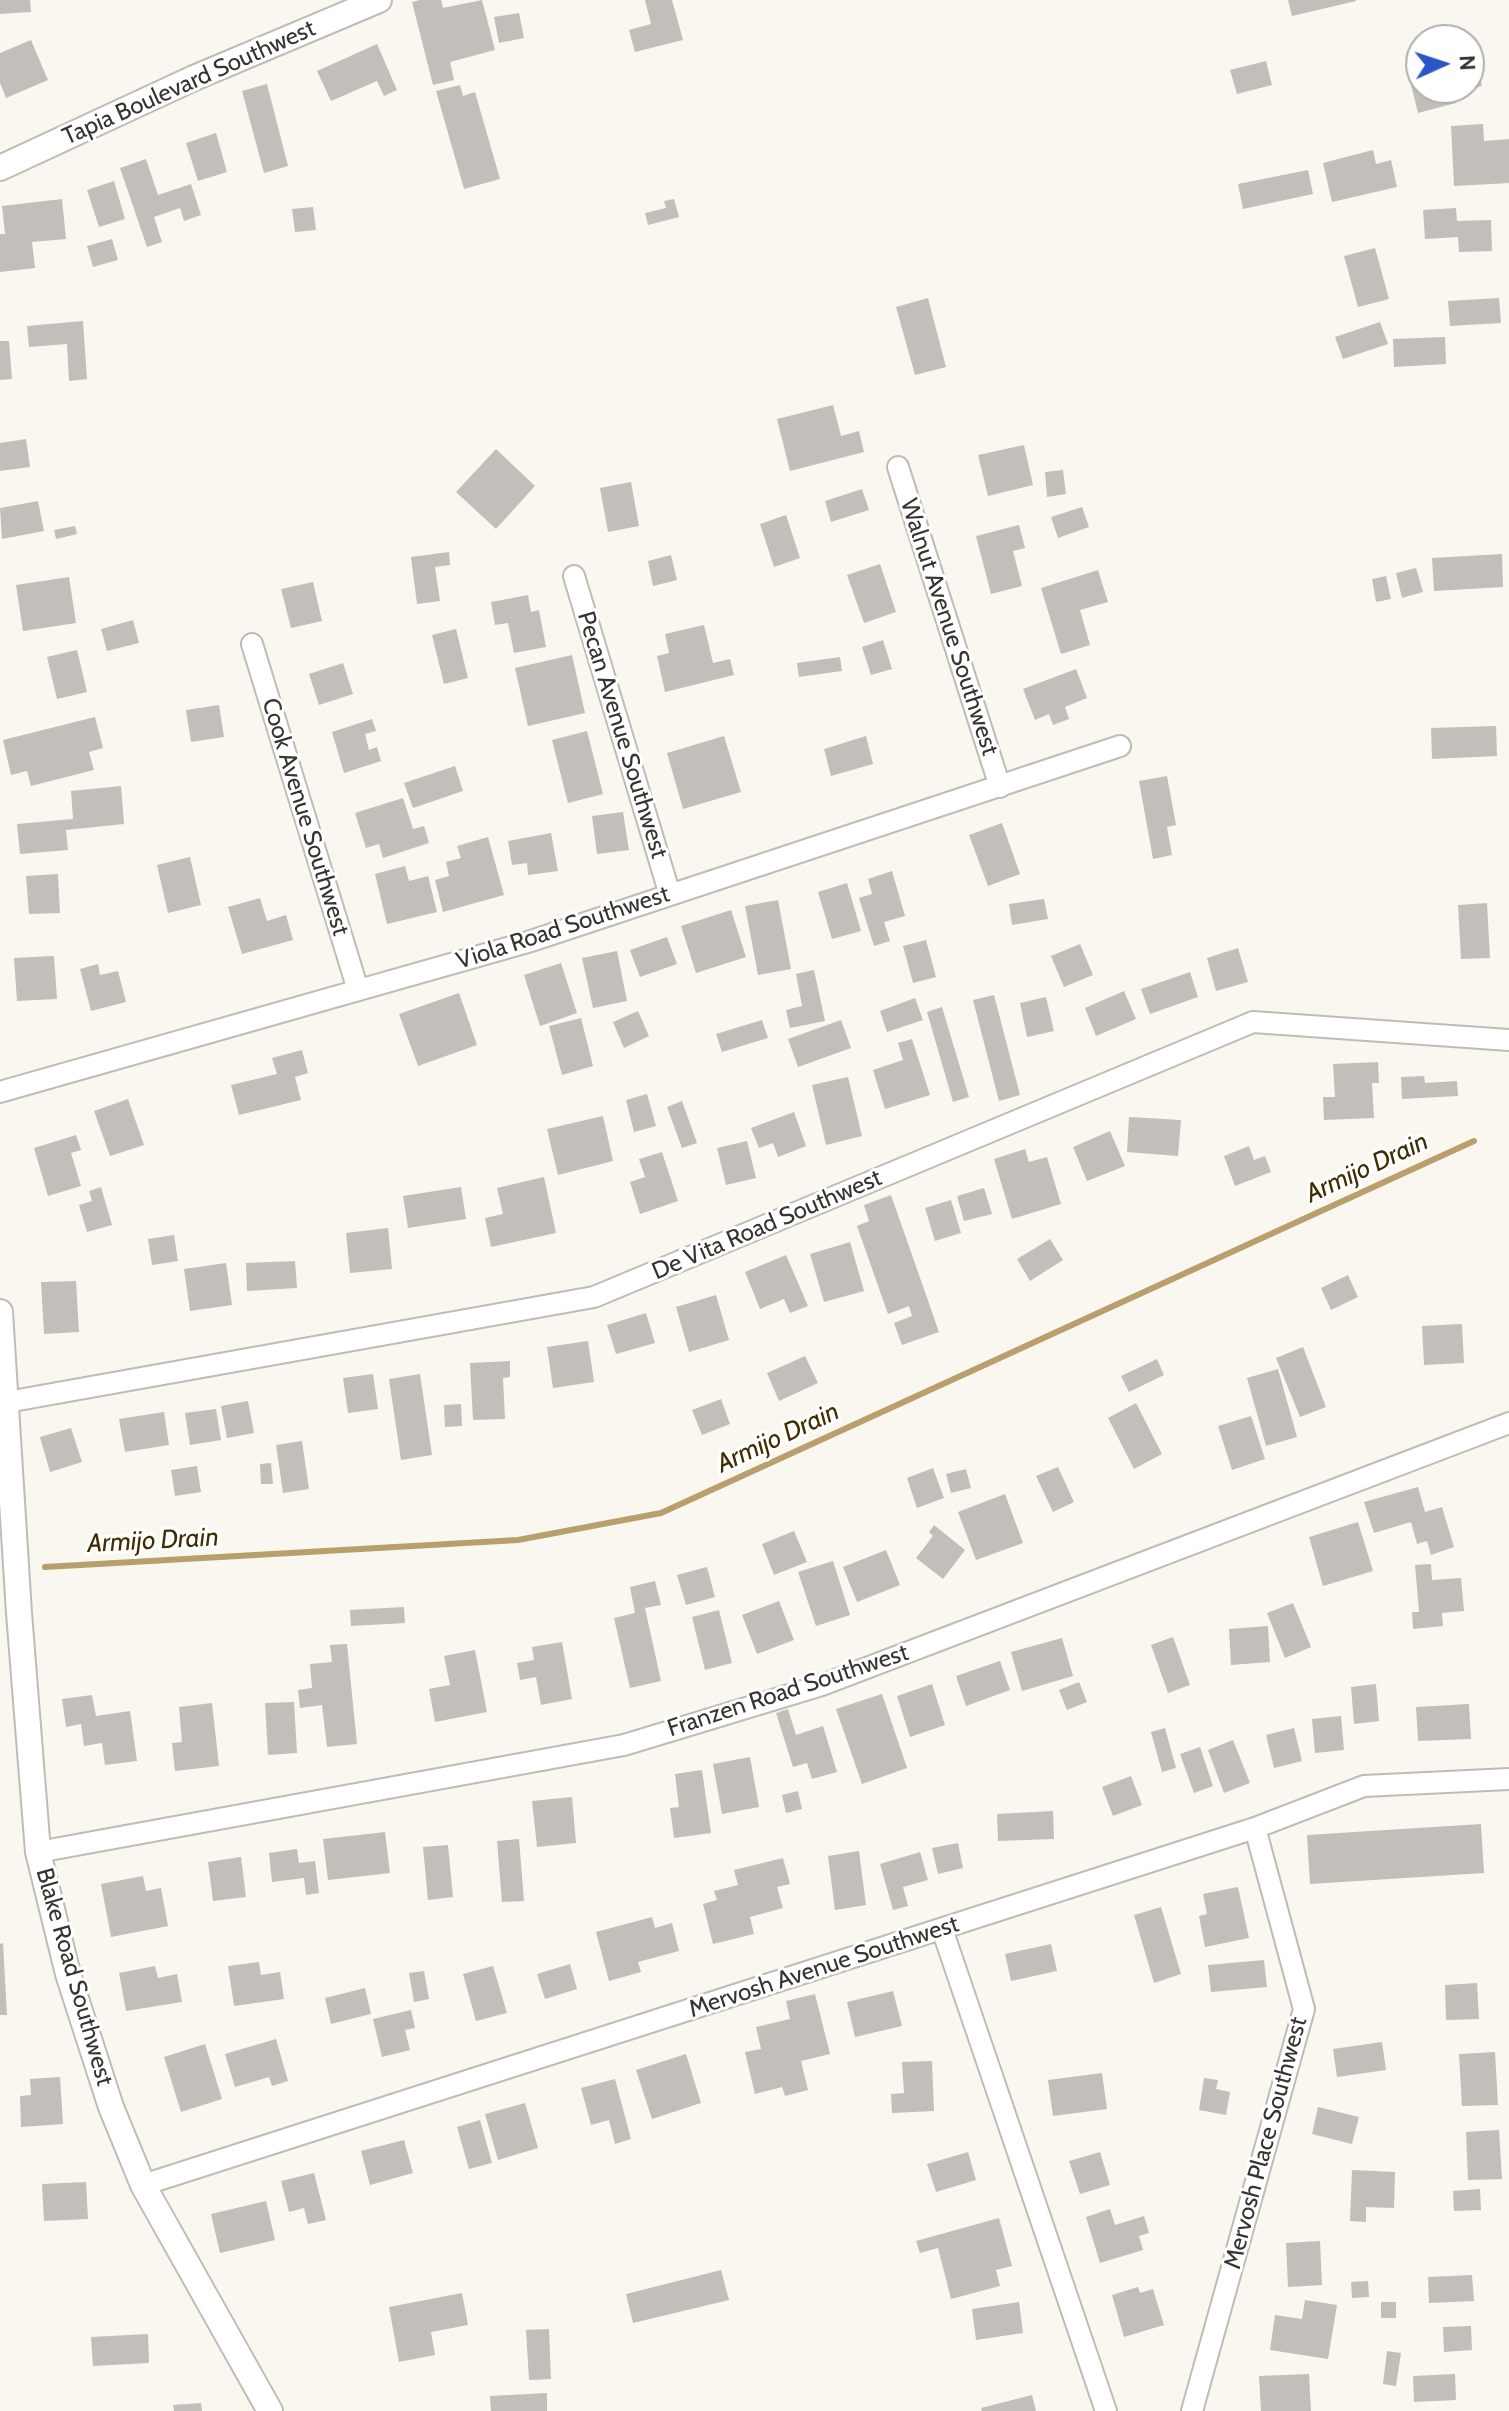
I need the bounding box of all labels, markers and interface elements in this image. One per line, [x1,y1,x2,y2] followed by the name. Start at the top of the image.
[58,14,320,152] street label: Tapia Boulevard Southwest
[1405,24,1485,104] north arrow
[1454,54,1481,71] text: N
[894,495,1004,759] street label: Walnut Avenue Southwest
[571,608,673,862] street label: Pecan Avenue Southwest
[255,695,355,939] street label: Cook Avenue Southwest
[453,880,673,976] street label: Viola Road Southwest
[1301,1126,1433,1210] water label: Armijo Drain
[648,1164,886,1286] street label: De Vita Road Southwest
[712,1396,844,1480] water label: Armijo Drain
[87,1522,219,1560] water label: Armijo Drain
[664,1638,912,1744] street label: Franzen Road Southwest
[29,1865,119,2089] street label: Blake Road Southwest
[685,1910,963,2024] street label: Mervosh Avenue Southwest
[1218,2014,1314,2272] street label: Mervosh Place Southwest

